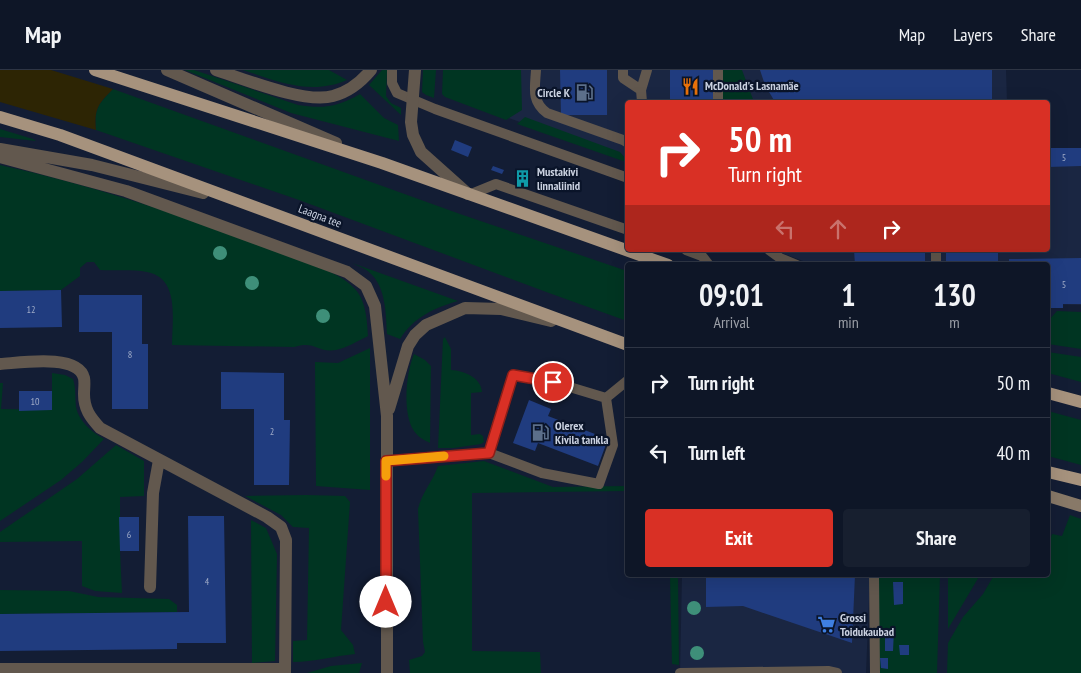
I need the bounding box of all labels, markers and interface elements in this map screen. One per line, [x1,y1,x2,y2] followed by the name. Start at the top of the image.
[25,19,62,50] text: Map
[899,23,925,46] text: Map
[953,23,993,46] text: Layers
[1021,23,1056,46] text: Share
[681,76,701,96] restaurant icon: McDonald's Lasnamäe
[705,78,799,93] place label: McDonald's Lasnamäe
[574,83,594,103] fuel station icon: Circle K
[537,85,571,100] place label: Circle K
[728,116,792,162] text: 50 m
[645,120,710,185] icon: right
[1062,151,1066,164] house number: 5
[728,160,802,188] text: Turn right
[537,164,580,193] place label: Mustakivi linnaliinid
[513,169,533,189] building icon: Mustakivi linnaliinid
[296,200,344,231] street label: Laagna tee
[771,215,799,243] icon: left
[824,215,852,243] icon: ahead
[877,215,905,243] icon: right
[699,275,764,314] text: 09:01
[841,275,856,314] text: 1
[933,275,976,314] text: 130
[1062,278,1066,291] house number: 5
[27,303,36,316] house number: 12
[713,312,750,332] text: Arrival
[838,312,859,332] text: min
[949,312,960,332] text: m
[128,348,132,361] house number: 8
[532,361,574,403] pin
[539,368,567,396] icon: arrive
[645,369,673,397] icon: right
[688,371,754,395] text: Turn right
[997,371,1030,395] text: 50 m
[31,395,40,408] house number: 10
[555,418,608,447] place label: Olerex Kivila tankla
[531,423,551,443] fuel station icon: Olerex Kivila tankla
[270,425,274,438] house number: 2
[645,439,673,467] icon: left
[688,441,745,465] text: Turn left
[997,441,1030,465] text: 40 m
[645,509,833,567] button: Exit
[843,509,1030,567] button: Share
[127,528,132,541] house number: 6
[205,575,210,588] house number: 4
[359,575,411,627] position arrow
[840,610,894,639] place label: Grossi Toidukaubad
[816,615,836,635] supermarket icon: Grossi Toidukaubad

